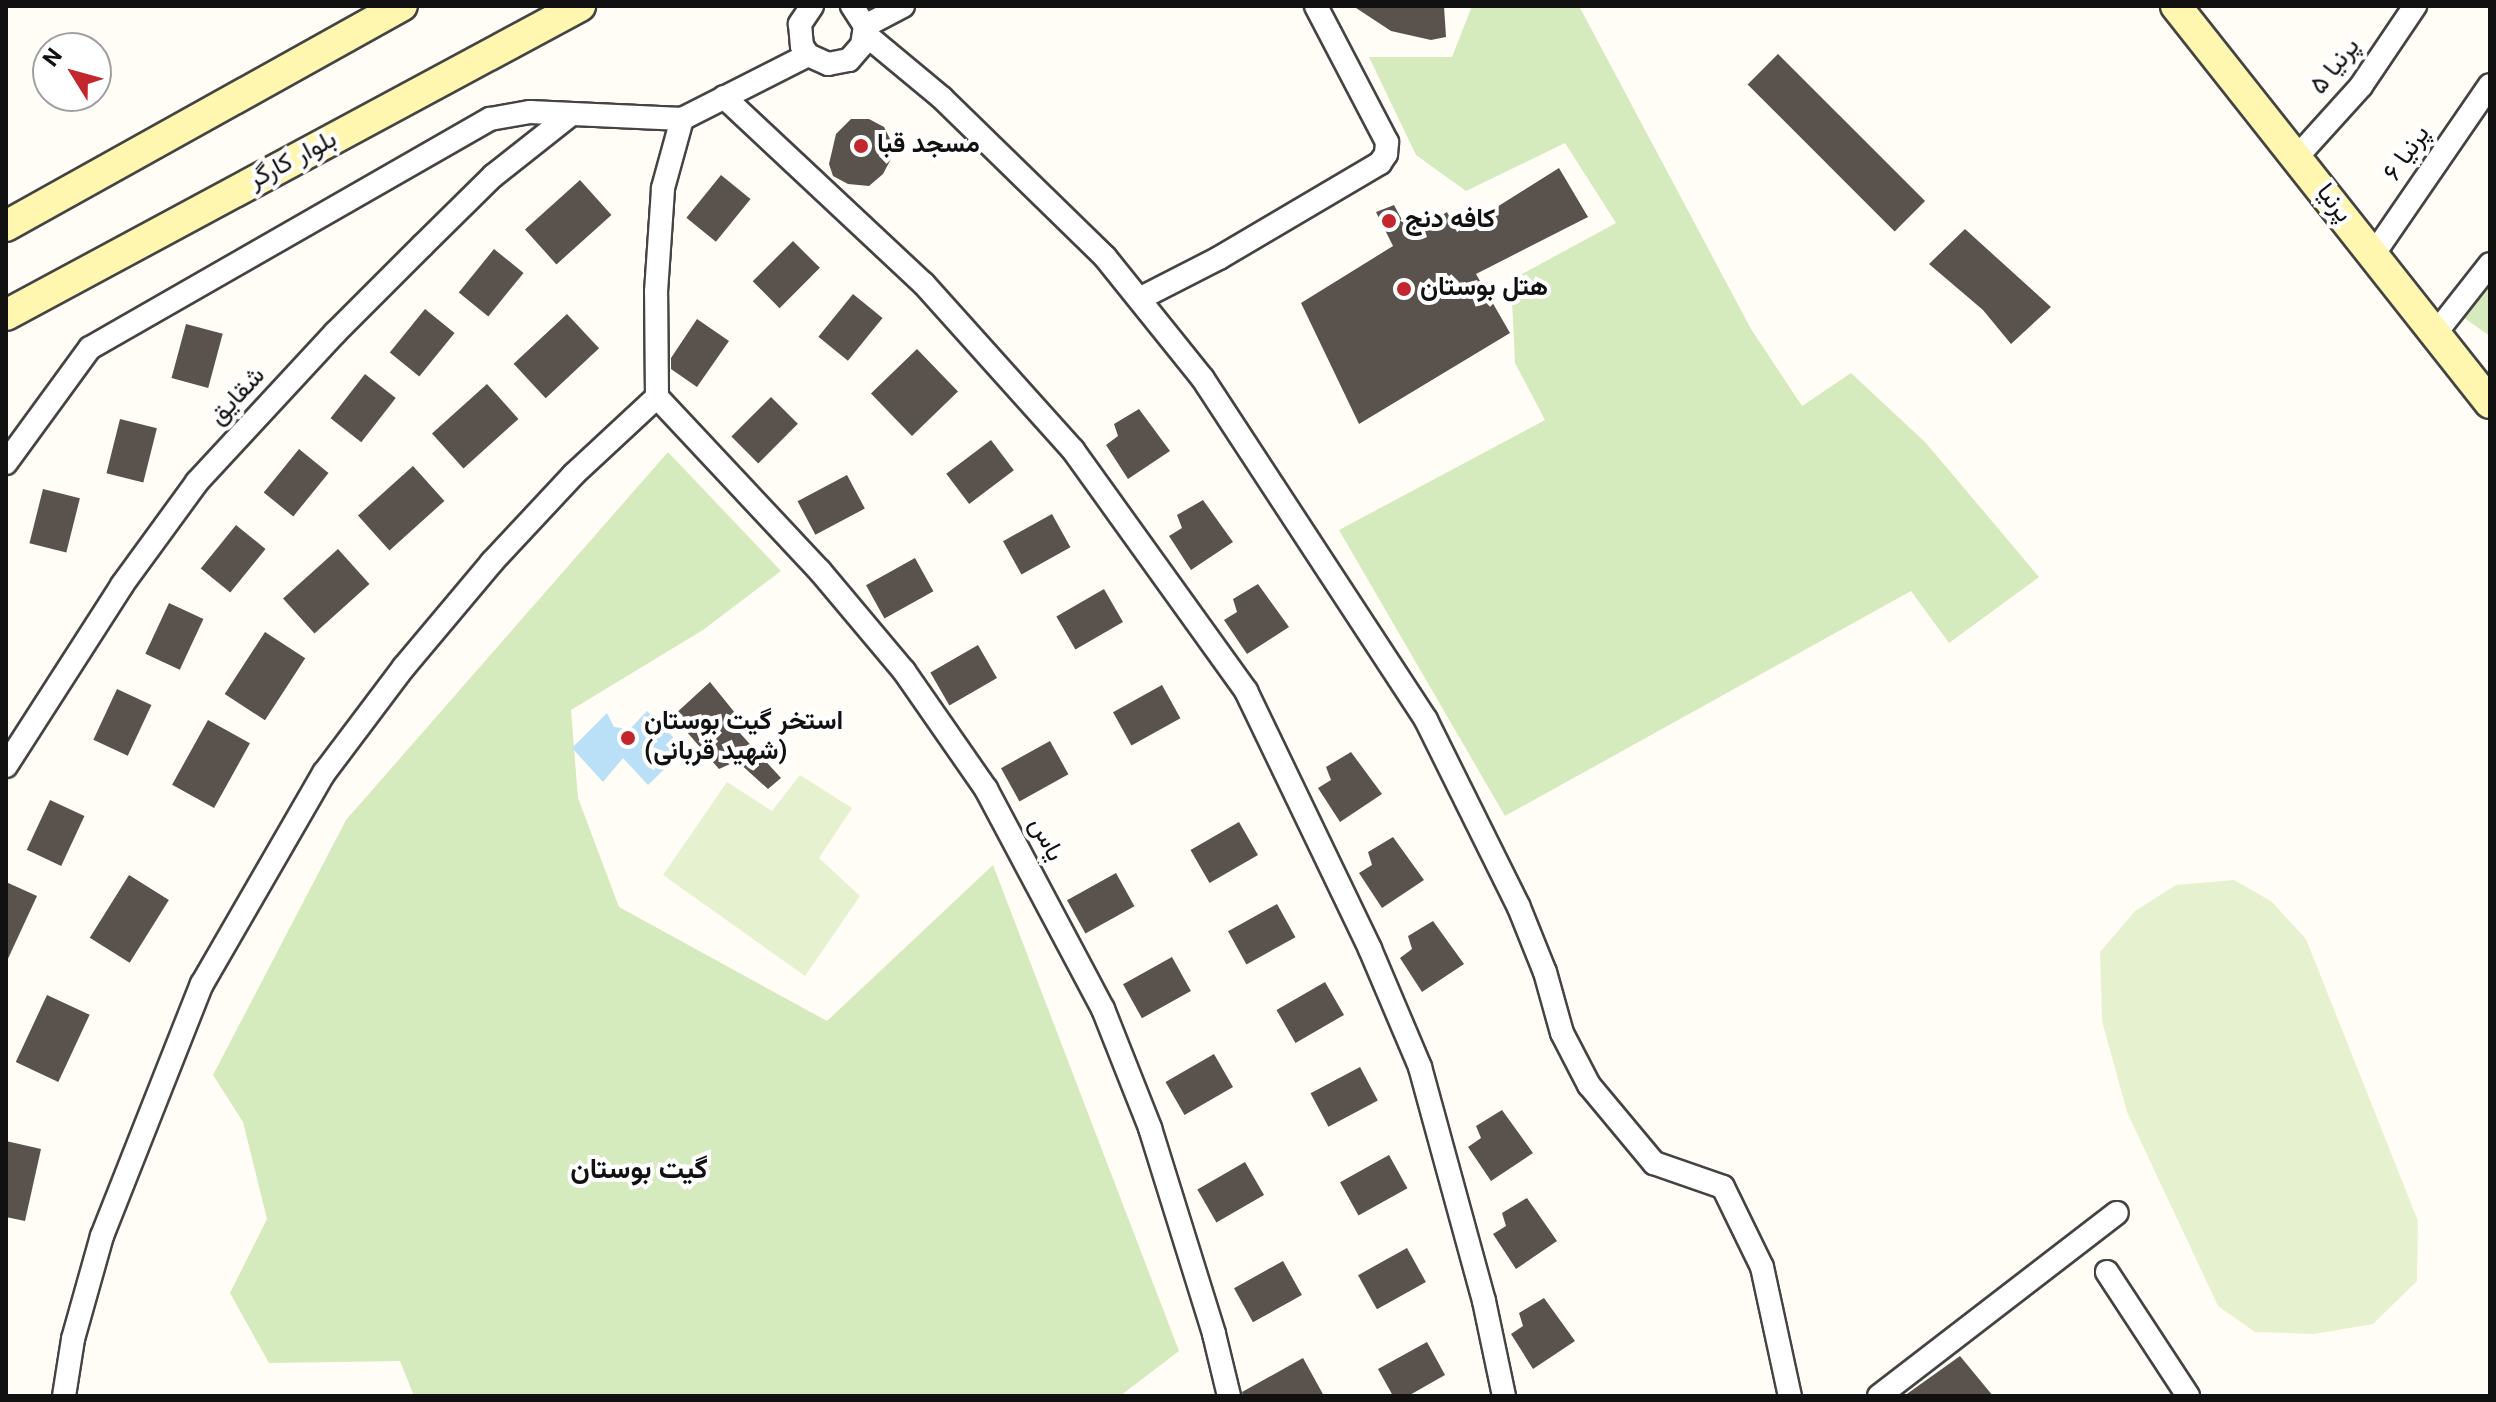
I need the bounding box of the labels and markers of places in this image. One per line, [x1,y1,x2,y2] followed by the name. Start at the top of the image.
[877,130,980,162] place label: مسجد قبا
[852,137,870,155] marker: مسجد قبا
[1405,205,1495,237] place label: کافه دنج
[1380,212,1398,230] marker: کافه دنج
[1420,273,1548,305] place label: هتل بوستان
[1395,280,1413,298] marker: هتل بوستان
[644,707,843,768] place label: استخر گیت بوستان (شهید قربانی)
[619,729,637,747] marker: استخر گیت بوستان (شهید قربانی)

